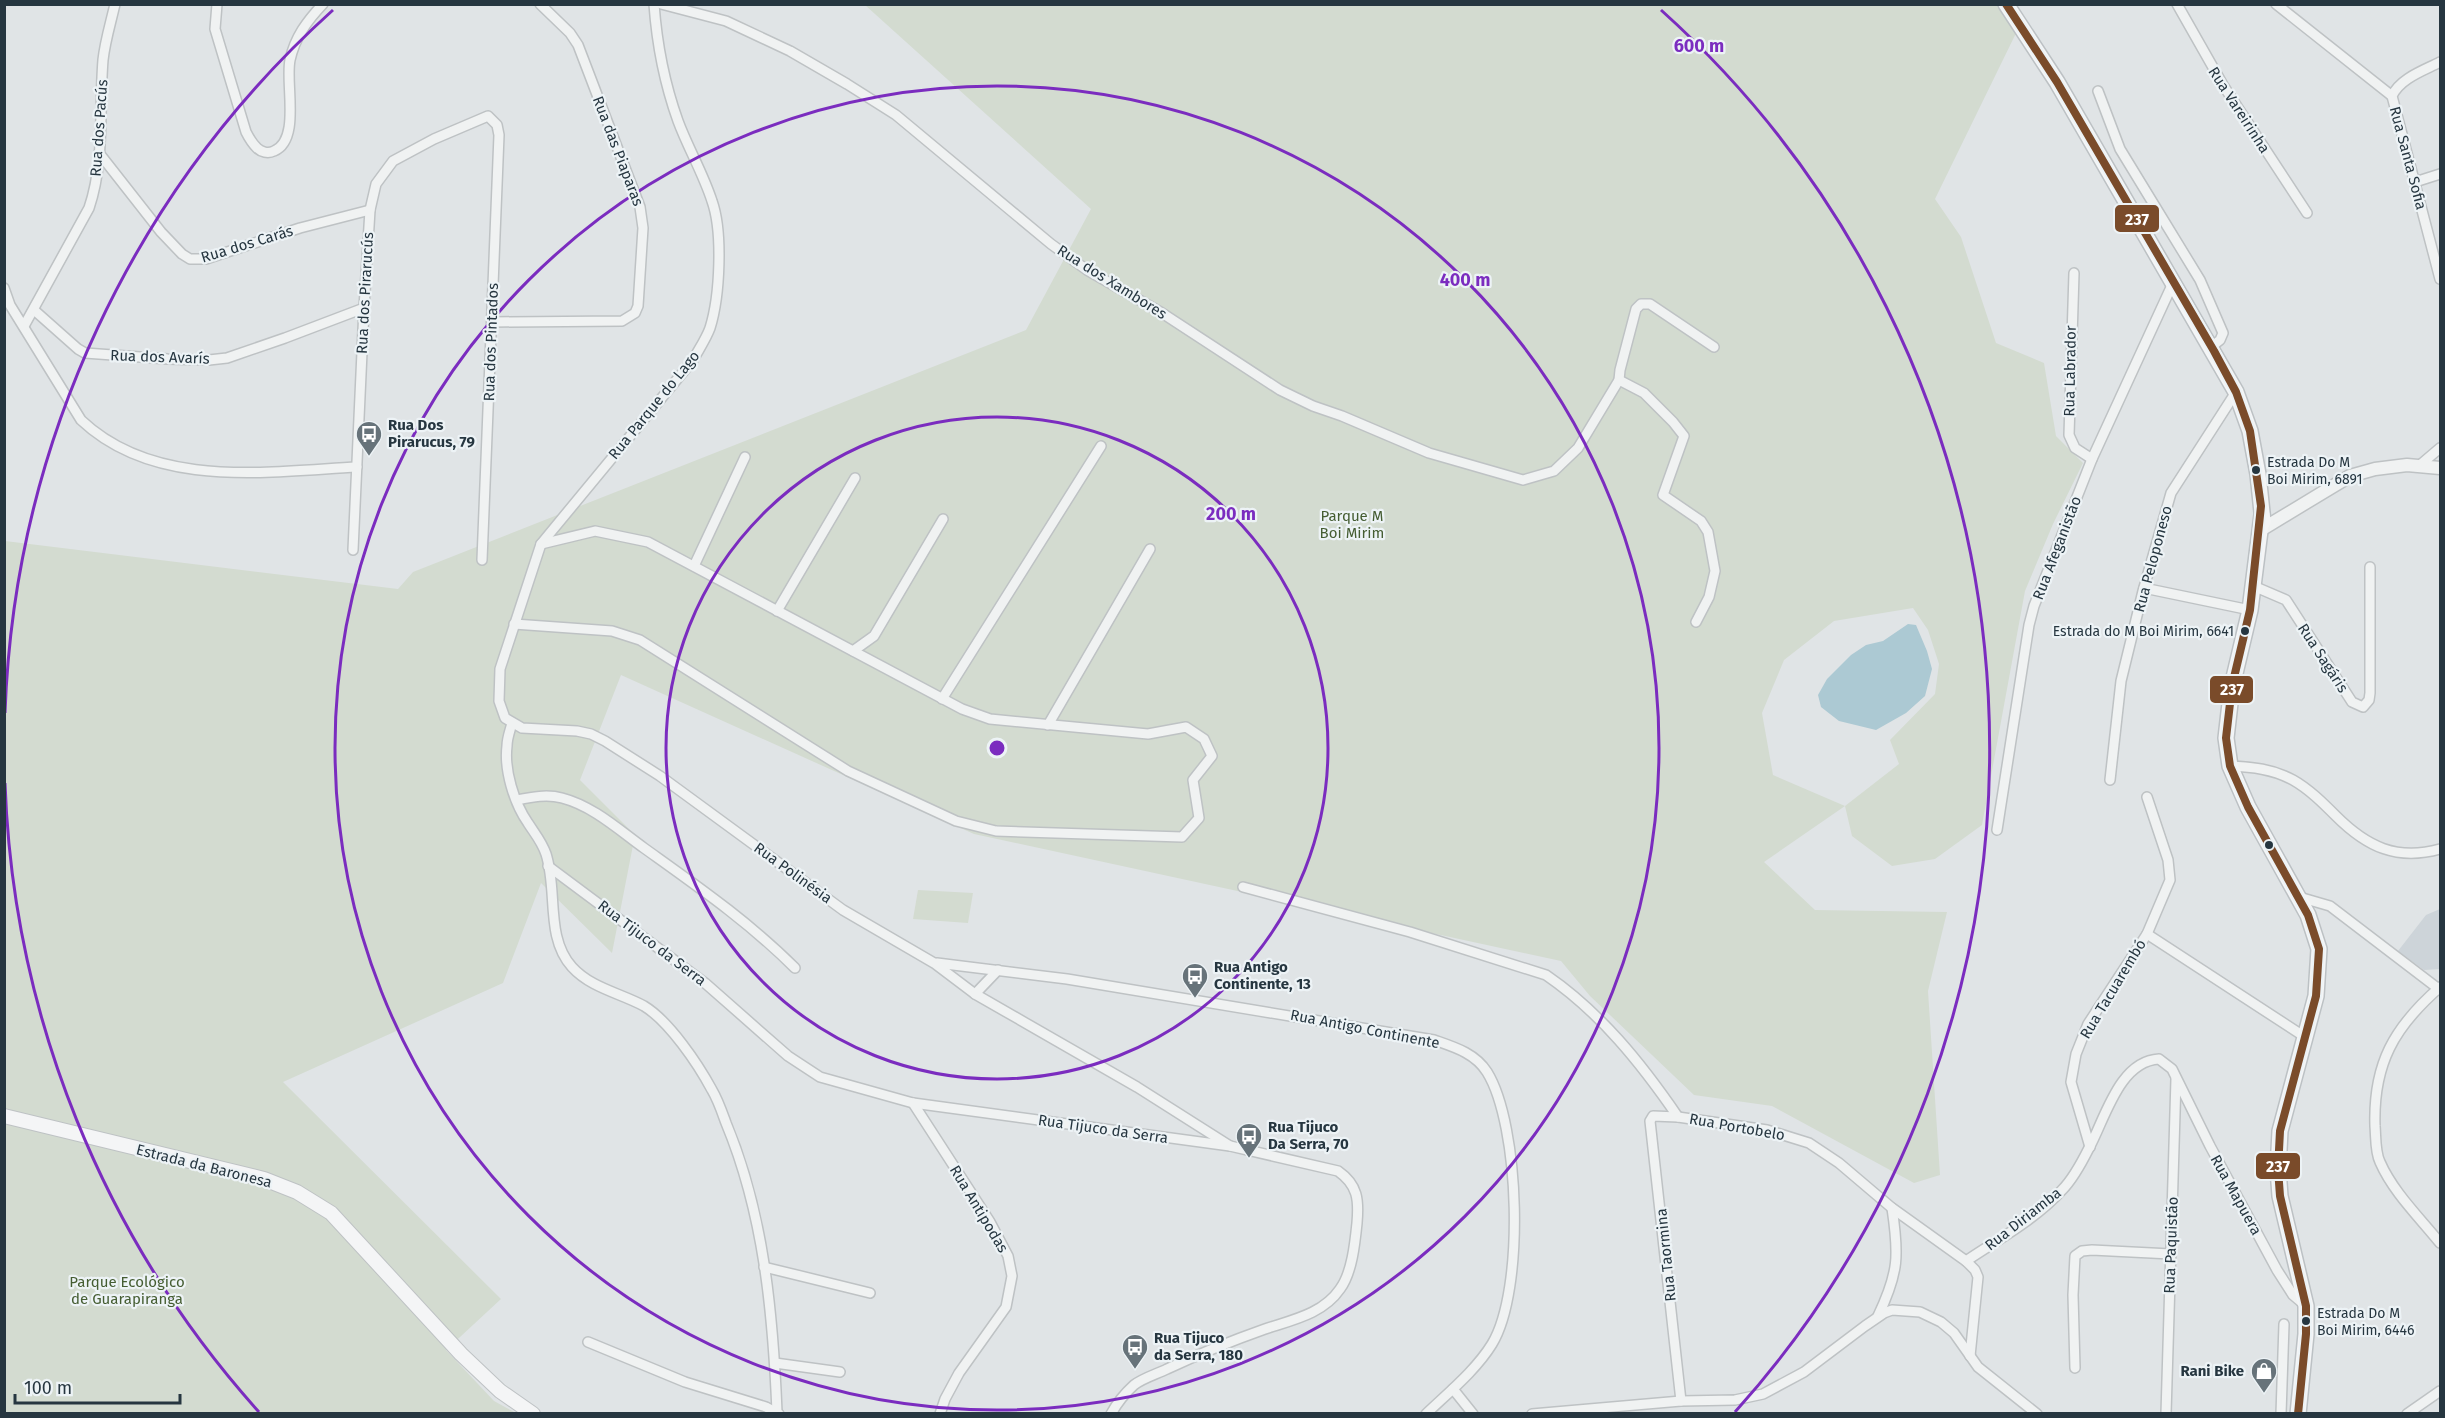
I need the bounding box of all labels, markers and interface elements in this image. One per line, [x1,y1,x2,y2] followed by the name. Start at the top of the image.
[1674,35,1724,57] text: 600 m
[2204,63,2274,157] street label: Rua Vareirinha
[87,79,111,177] street label: Rua dos Pacús
[589,94,647,208] street label: Rua das Piaparas
[2386,104,2430,212] street label: Rua Santa Sofia
[2114,204,2160,233] line badge: 237
[2125,210,2149,229] text: 237
[199,221,295,267] street label: Rua dos Carás
[353,231,377,355] street label: Rua dos Pirarucús
[1054,241,1170,323] street label: Rua dos Xambores
[1440,269,1490,291] text: 400 m
[480,282,502,402] street label: Rua dos Pintados
[2060,325,2080,417] street label: Rua Labrador
[110,346,210,368] street label: Rua dos Avarís
[605,347,703,463] street label: Rua Parque do Lago
[388,416,475,451] place label: Rua Dos Pirarucus, 79
[354,419,384,457] bus stop icon: Rua Dos Pirarucus, 79
[2267,454,2363,488] place label: Estrada Do M Boi Mirim, 6891
[2250,464,2262,476] marker: Estrada Do M Boi Mirim, 6891
[2029,494,2085,602] street label: Rua Afeganistão
[1206,503,1256,525] text: 200 m
[2130,504,2176,614] street label: Rua Peloponeso
[1320,507,1384,542] park label: Parque M Boi Mirim
[2294,620,2352,696] street label: Rua Sagáris
[2053,623,2234,640] place label: Estrada do M Boi Mirim, 6641
[2239,625,2251,637] marker: Estrada do M Boi Mirim, 6641
[2209,675,2254,704] line badge: 237
[2220,680,2244,699] text: 237
[987,738,1007,758] centre of rings
[751,839,835,907] street label: Rua Polinésia
[2263,839,2275,851] unlabelled marker
[594,896,710,990] street label: Rua Tijuco da Serra
[2076,936,2150,1042] street label: Rua Tacuarembó
[1214,958,1311,993] place label: Rua Antigo Continente, 13
[1180,961,1210,999] bus stop icon: Rua Antigo Continente, 13
[1289,1006,1441,1052] street label: Rua Antigo Continente
[1688,1110,1786,1144] street label: Rua Portobelo
[1037,1111,1169,1147] street label: Rua Tijuco da Serra
[1268,1118,1349,1153] place label: Rua Tijuco Da Serra, 70
[1234,1121,1264,1159] bus stop icon: Rua Tijuco Da Serra, 70
[134,1140,274,1192] street label: Estrada da Baronesa
[2207,1152,2265,1238] street label: Rua Mapuera
[2255,1152,2301,1180] line badge: 237
[2266,1157,2290,1176] text: 237
[946,1162,1012,1256] street label: Rua Antipodas
[1981,1184,2065,1254] street label: Rua Diriamba
[2160,1196,2182,1294] street label: Rua Paquistão
[1652,1207,1680,1303] street label: Rua Taormina
[69,1273,185,1308] park label: Parque Ecológico de Guarapiranga
[2317,1305,2414,1339] place label: Estrada Do M Boi Mirim, 6446
[2300,1315,2312,1327] marker: Estrada Do M Boi Mirim, 6446
[1154,1329,1243,1364] place label: Rua Tijuco da Serra, 180
[1120,1332,1150,1370] bus stop icon: Rua Tijuco da Serra, 180
[2249,1356,2279,1394] shop icon: Rani Bike
[2180,1362,2244,1380] place label: Rani Bike
[15,1367,180,1405] scale bar
[24,1377,72,1399] text: 100 m

